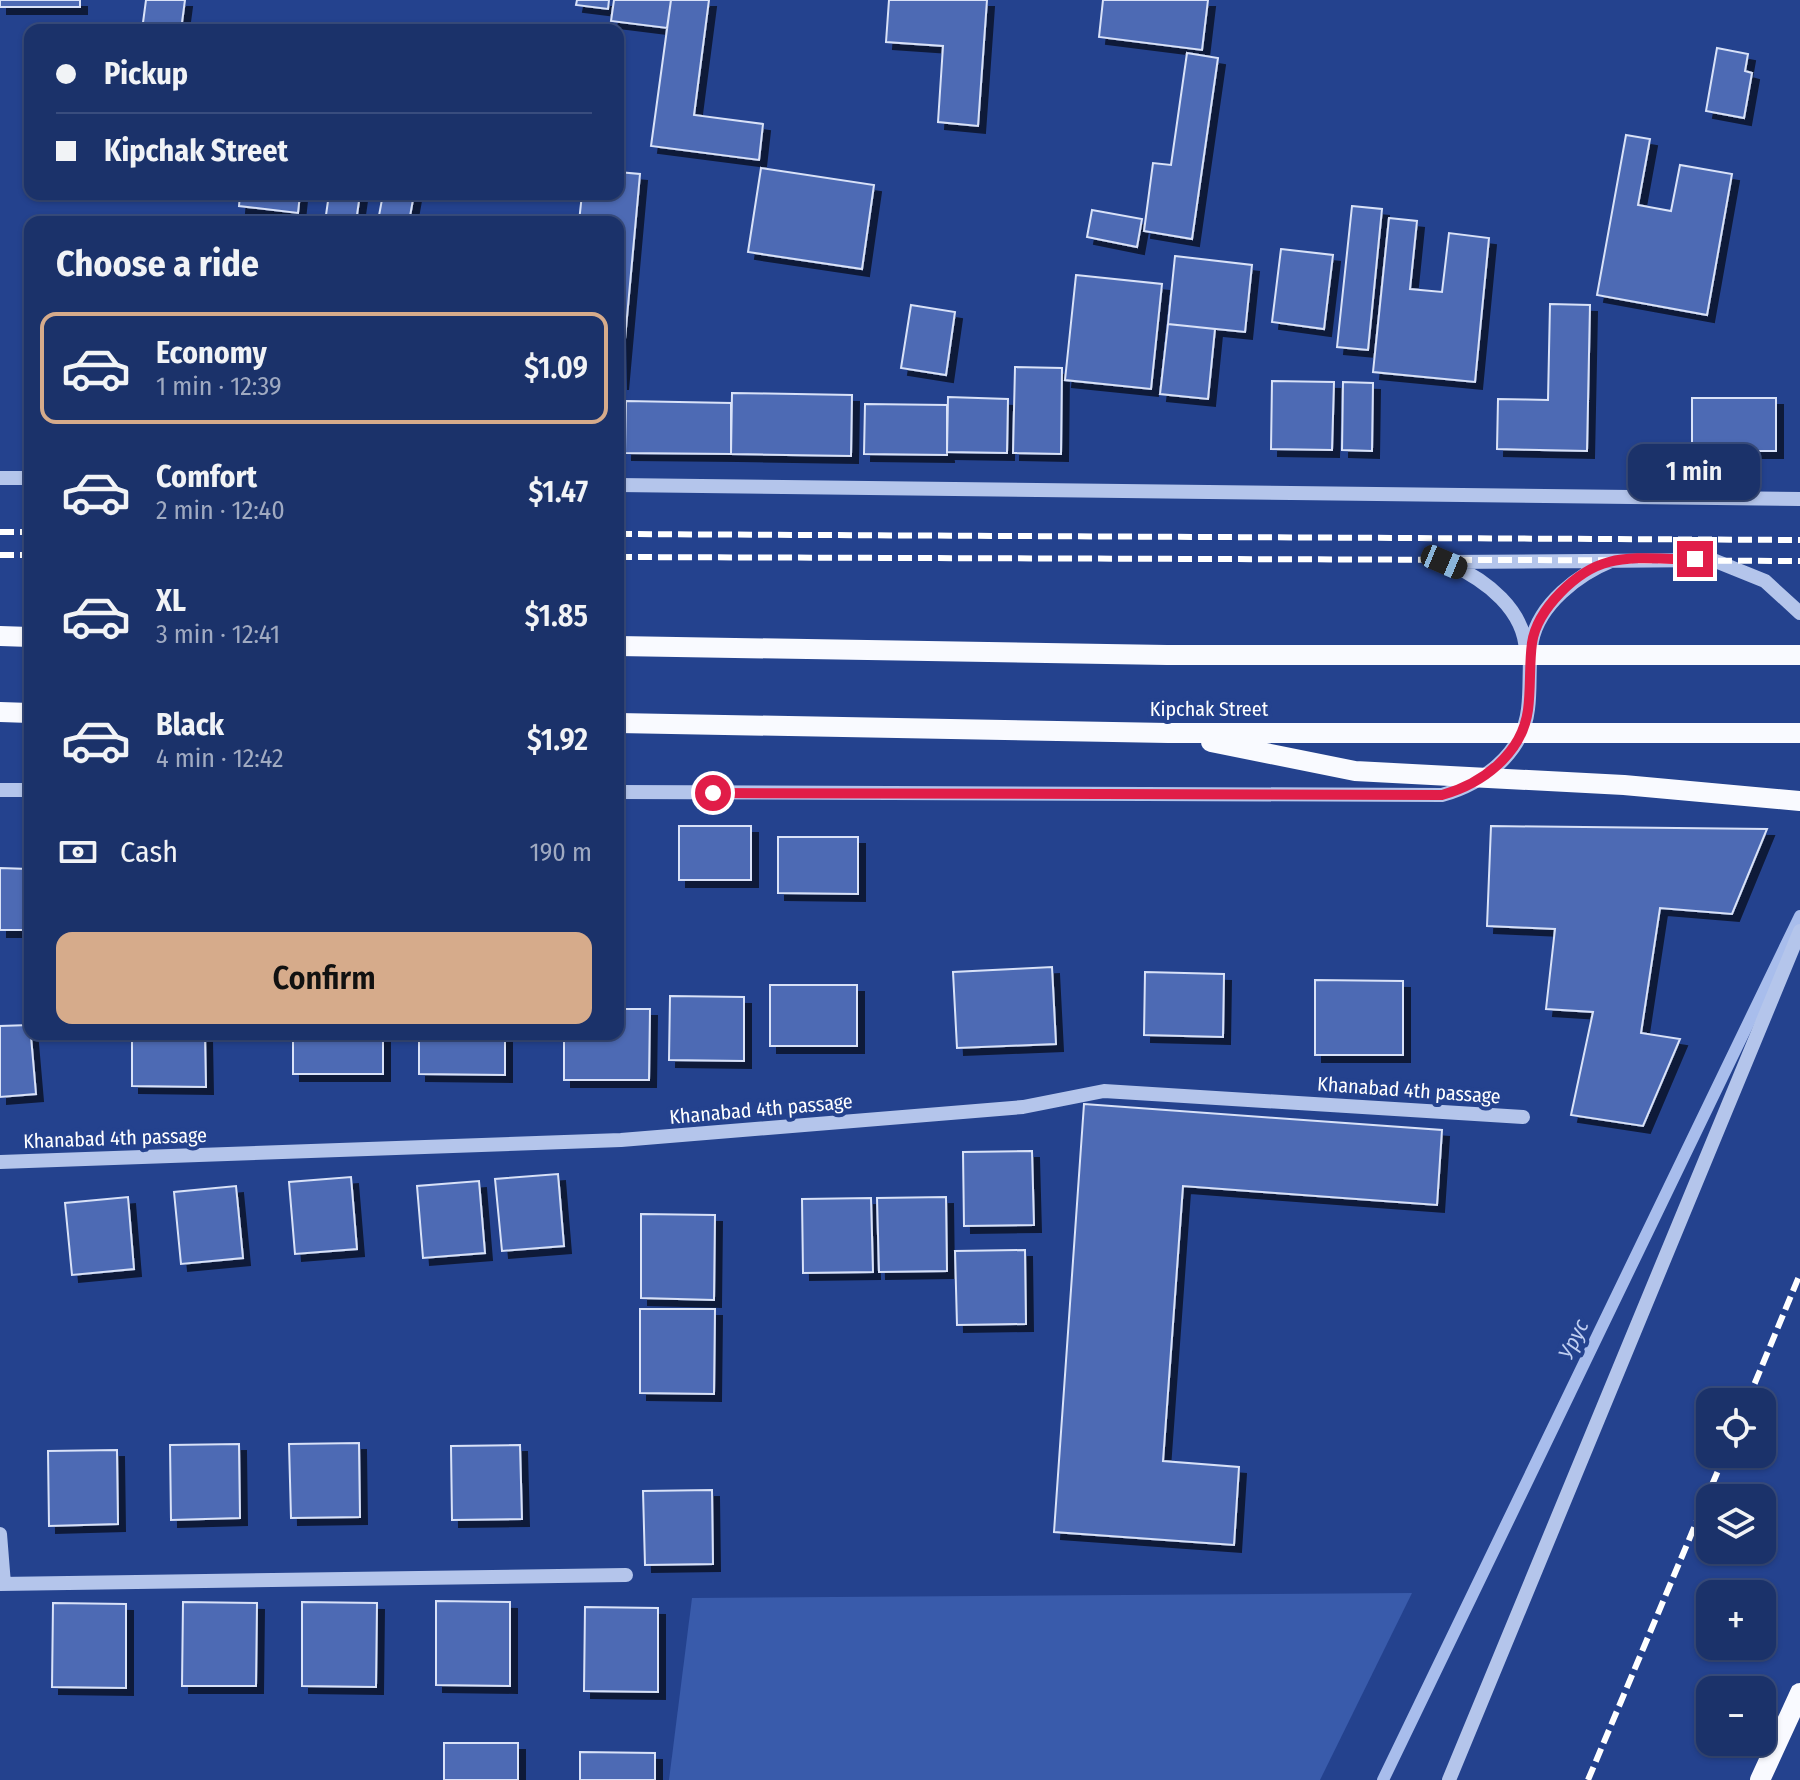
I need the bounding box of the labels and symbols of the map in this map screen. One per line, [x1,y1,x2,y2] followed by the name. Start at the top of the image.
[1629,443,1761,499] callout: 1 min
[1677,541,1713,577] route end
[1417,542,1471,582] car
[1150,697,1269,721] street label: Kipchak Street
[695,775,731,811] route start
[1316,1072,1502,1108] street label: Khanabad 4th passage
[668,1089,854,1129] street label: Khanabad 4th passage
[23,1123,207,1153] street label: Khanabad 4th passage
[1552,1314,1595,1364] water label: Урус

